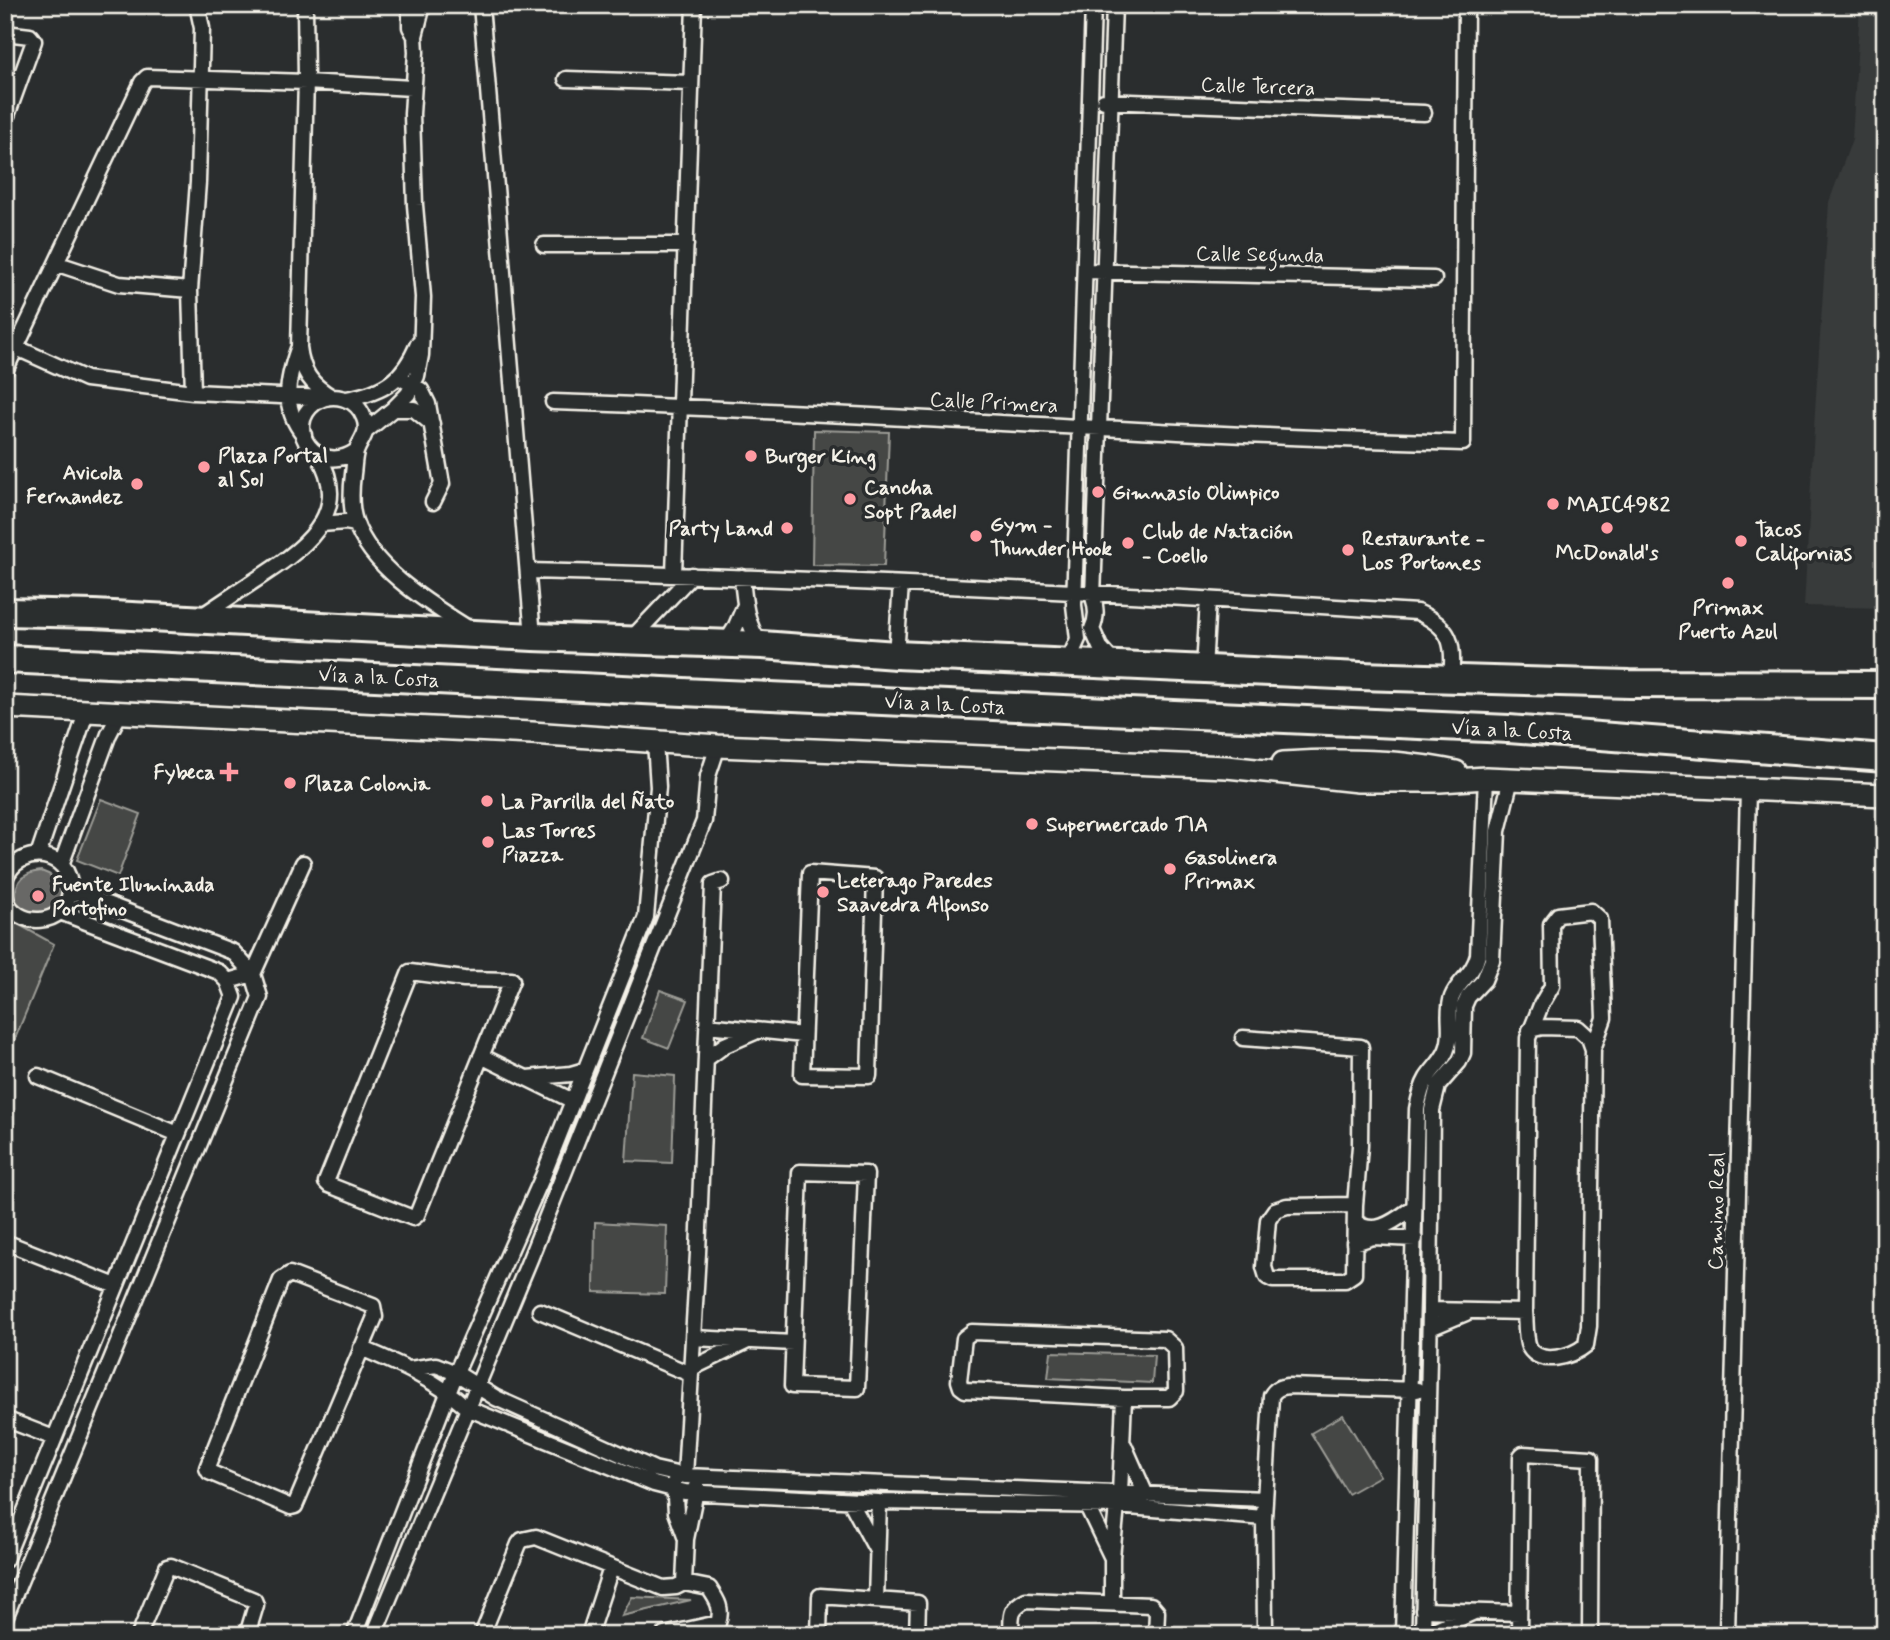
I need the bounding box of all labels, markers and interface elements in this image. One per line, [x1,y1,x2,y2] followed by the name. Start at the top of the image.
[1200,71,1316,103] street label: Calle Tercera
[1196,240,1324,272] street label: Calle Segunda
[929,386,1059,420] street label: Calle Primera
[218,442,328,494] place label: Plaza Portal al Sol
[765,443,876,473] place label: Burger King
[743,448,759,464] marker: Burger King
[26,459,123,511] place label: Avicola Fernandez
[196,459,212,475] marker: Plaza Portal al Sol
[864,474,956,526] place label: Cancha Sopt Padel
[129,476,145,492] marker: Avicola Fernandez
[1112,479,1280,507] place label: Gimnasio Olimpico
[1090,484,1106,500] marker: Gimnasio Olimpico
[842,491,858,507] marker: Cancha Sopt Padel
[1567,491,1671,519] place label: MAIC4982
[1545,496,1561,512] marker: MAIC4982
[990,511,1113,563] place label: Gym - Thunder Hook
[668,515,773,543] place label: Party Land
[1755,516,1853,570] place label: Tacos Californias
[1142,518,1293,570] place label: Club de Natación - Coello
[779,520,795,536] marker: Party Land
[1599,520,1615,536] marker: McDonald's
[1362,525,1485,577] place label: Restaurante - Los Portones
[968,528,984,544] marker: Gym - Thunder Hook
[1733,533,1749,549] marker: Tacos Californias
[1120,535,1136,551] marker: Club de Natación - Coello
[1555,539,1659,567] place label: McDonald's
[1340,542,1356,558] marker: Restaurante - Los Portones
[1720,575,1736,591] marker: Primax Puerto Azul
[1678,594,1778,646] place label: Primax Puerto Azul
[318,661,440,695] street label: Vía a la Costa
[884,688,1006,722] street label: Vía a la Costa
[1451,714,1573,748] street label: Vía a la Costa
[154,759,215,787] place label: Fybeca
[221,764,237,780] marker: Fybeca
[304,770,432,798] place label: Plaza Colonia
[282,775,298,791] marker: Plaza Colonia
[501,788,675,816] place label: La Parrilla del Ñato
[479,793,495,809] marker: La Parrilla del Ñato
[1046,811,1208,839] place label: Supermercado TIA
[1024,816,1040,832] marker: Supermercado TIA
[502,817,596,869] place label: Las Torres Piazza
[480,834,496,850] marker: Las Torres Piazza
[1184,844,1277,896] place label: Gasolinera Primax
[1162,861,1178,877] marker: Gasolinera Primax
[837,867,993,921] place label: Leterago Paredes Saavedra Alfonso
[52,871,215,923] place label: Fuente Iluminada Portofino
[815,884,831,900] marker: Leterago Paredes Saavedra Alfonso
[30,888,46,904] marker: Fuente Iluminada Portofino
[1702,1152,1732,1270] street label: Camino Real

